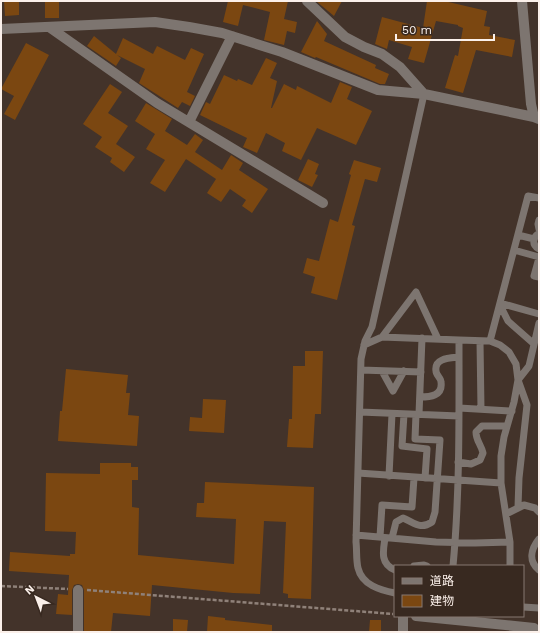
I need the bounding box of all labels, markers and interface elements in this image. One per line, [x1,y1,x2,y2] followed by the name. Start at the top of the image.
[396,16,494,42] scale bar
[402,23,432,37] text: 50 m
[394,565,524,617] legend
[430,574,454,588] text: 道路
[16,577,56,617] north arrow
[22,582,37,597] text: N
[430,594,454,608] text: 建物

